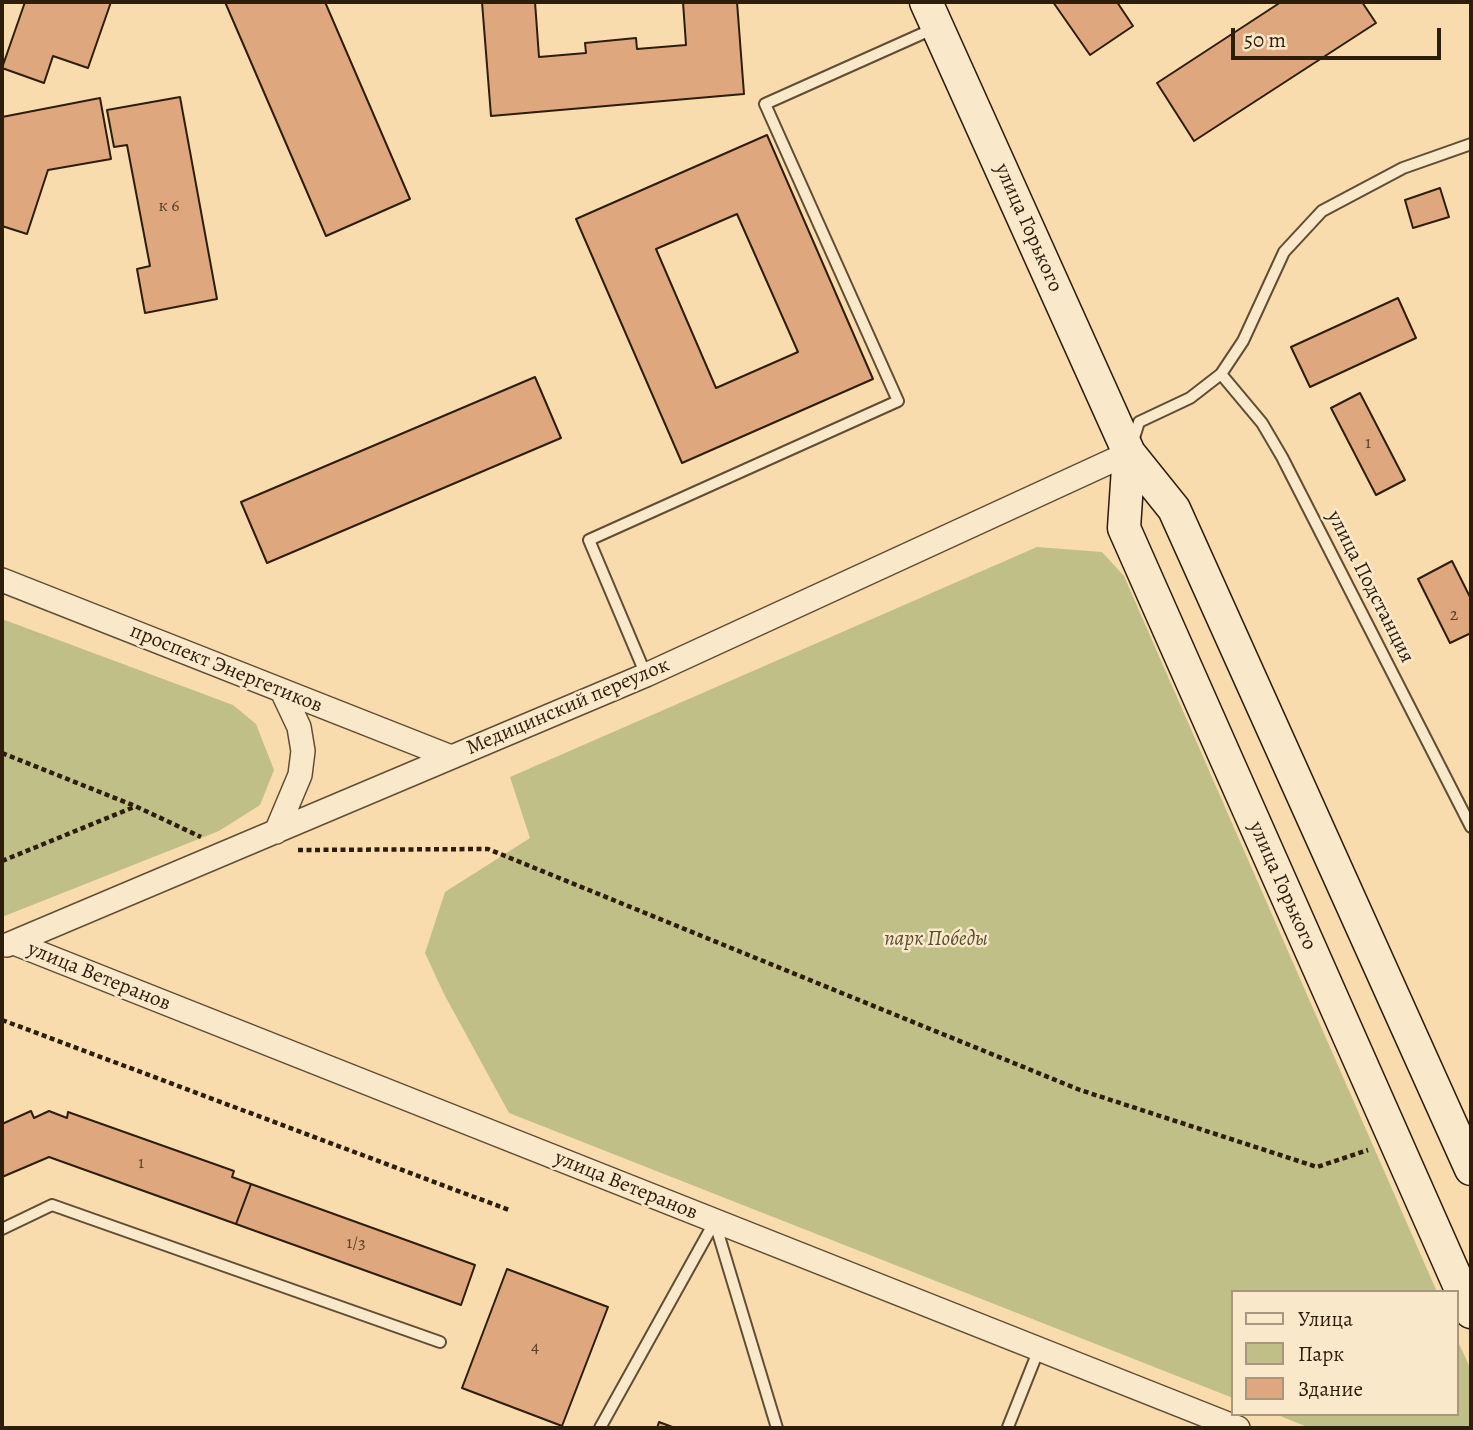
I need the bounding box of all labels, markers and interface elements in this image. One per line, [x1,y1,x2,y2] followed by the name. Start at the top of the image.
[1235,14,1445,58] scale bar
[1244,26,1286,54] text: 50 m
[988,160,1068,296] street label: улица Горького
[158,196,180,218] house number: к 6
[1365,433,1371,455] house number: 1
[1321,507,1419,667] street label: улица Подстанция
[1450,605,1458,627] house number: 2
[126,619,326,719] street label: проспект Энергетиков
[463,653,673,761] street label: Медицинский переулок
[1242,818,1322,954] street label: улица Горького
[884,927,988,953] park label: парк Победы
[24,937,174,1017] street label: улица Ветеранов
[551,1146,701,1226] street label: улица Ветеранов
[138,1153,144,1175] house number: 1
[346,1233,366,1255] house number: 1/3
[1232,1290,1459,1416] legend
[1298,1305,1353,1333] text: Улица
[531,1337,539,1359] house number: 4
[1298,1340,1344,1368] text: Парк
[1298,1375,1363,1403] text: Здание

